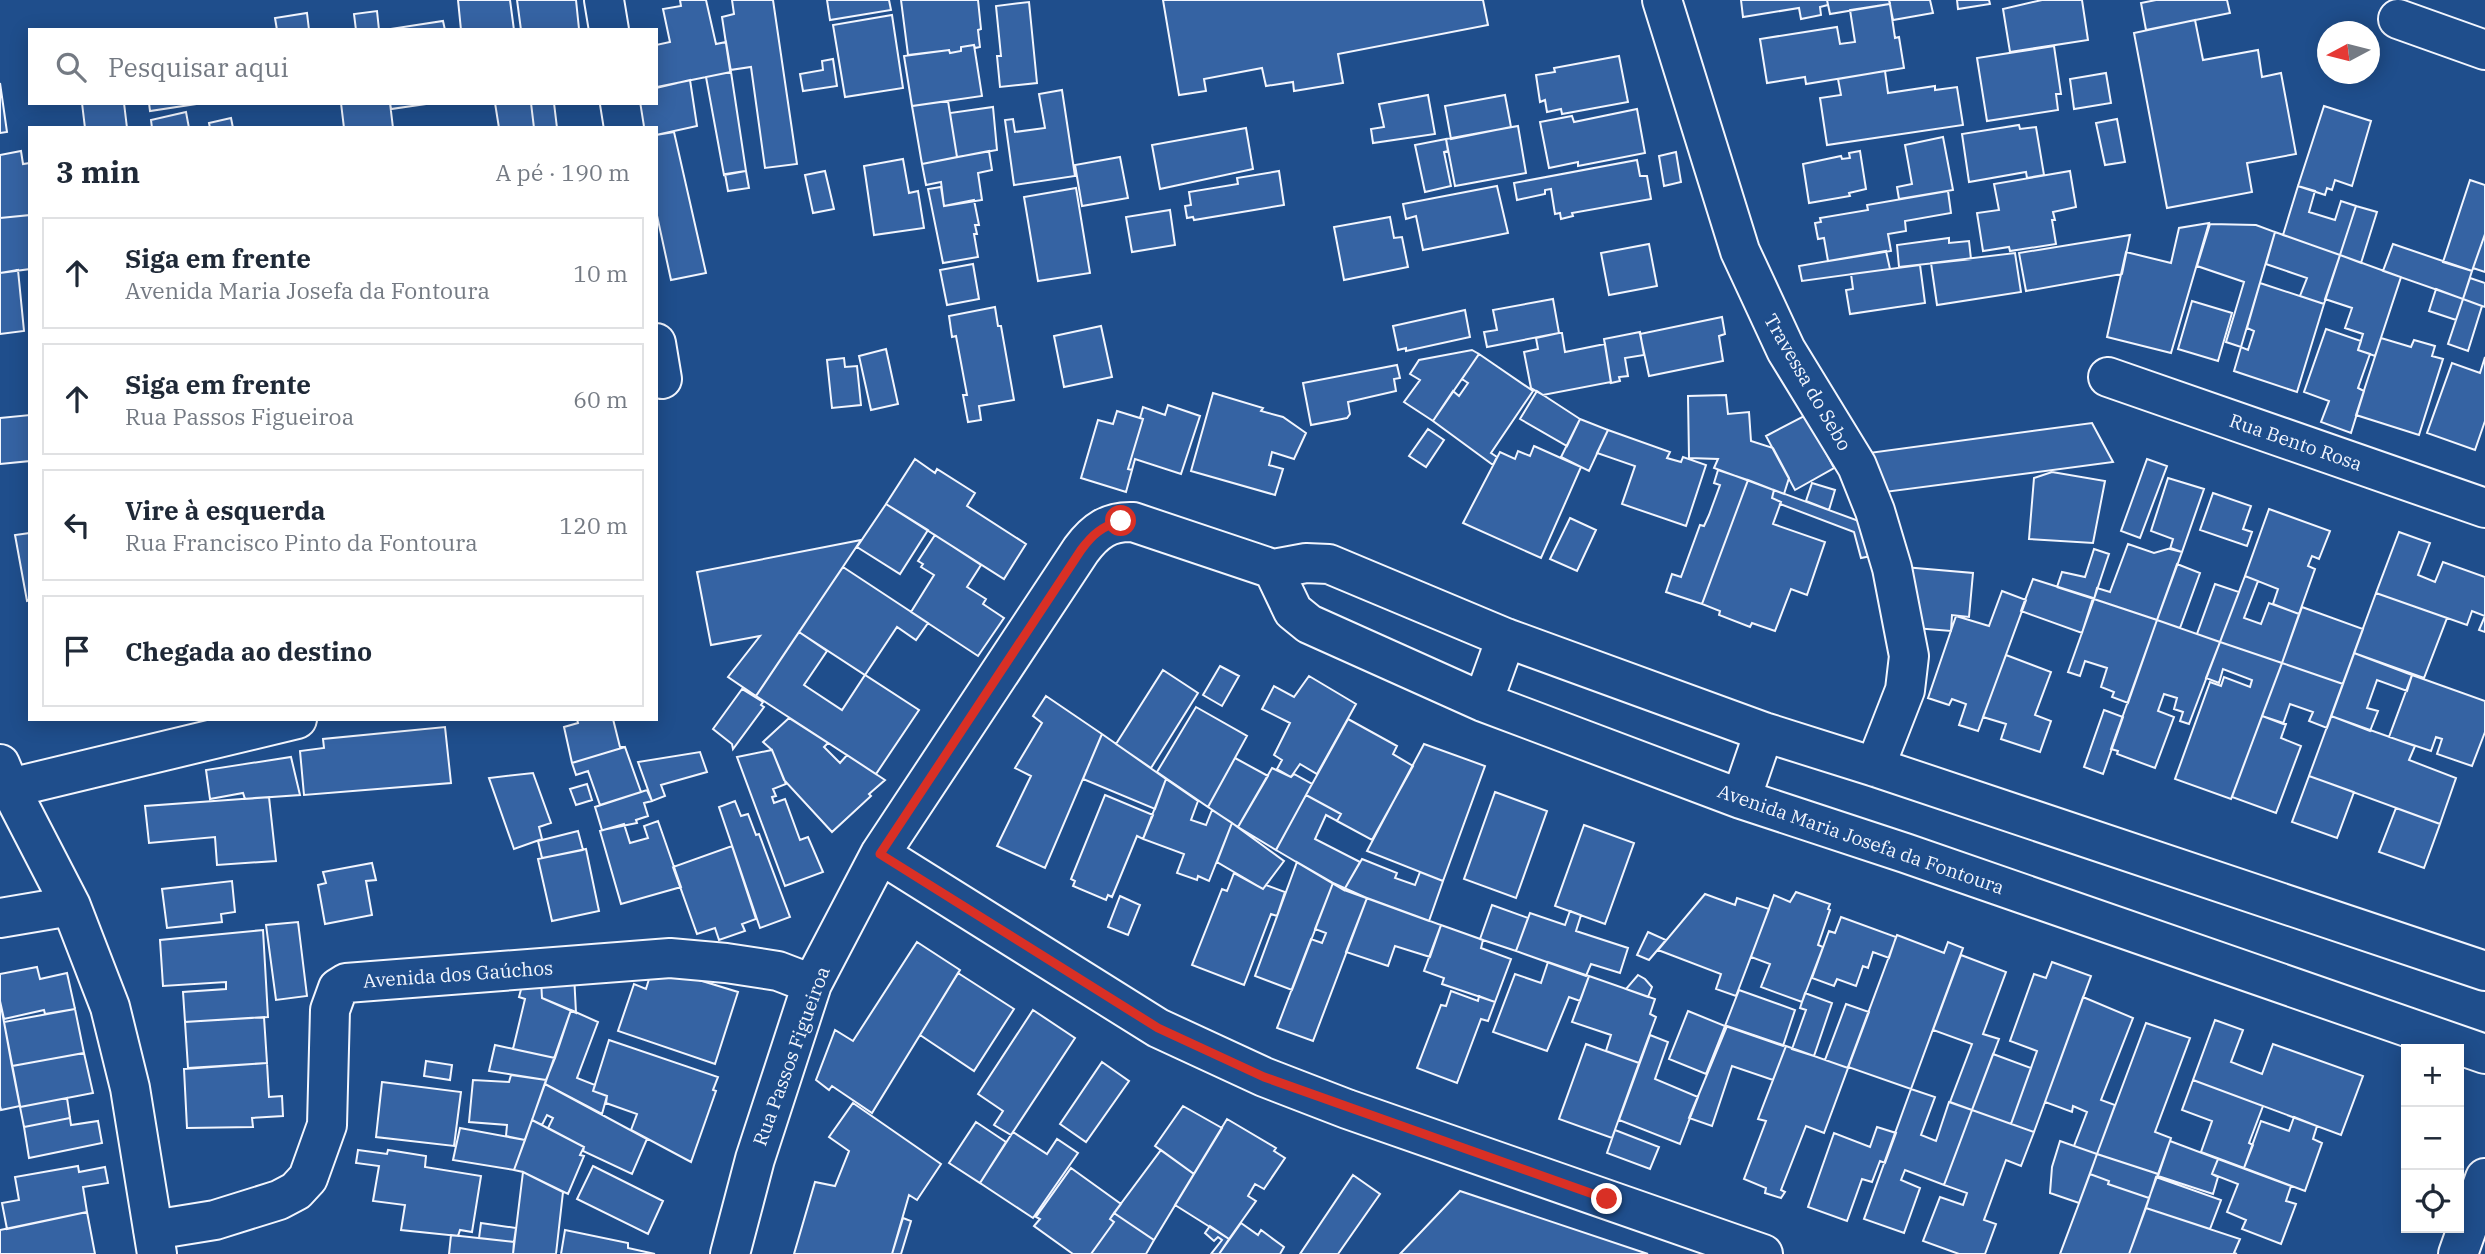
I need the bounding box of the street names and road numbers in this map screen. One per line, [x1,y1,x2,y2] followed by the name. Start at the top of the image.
[1759,309,1857,455] street label: Travessa do Sebo
[2226,408,2366,476] street label: Rua Bento Rosa
[1715,779,2007,899] street label: Avenida Maria Josefa da Fontoura
[362,955,554,993] street label: Avenida dos Gaúchos
[747,963,835,1149] street label: Rua Passos Figueiroa

